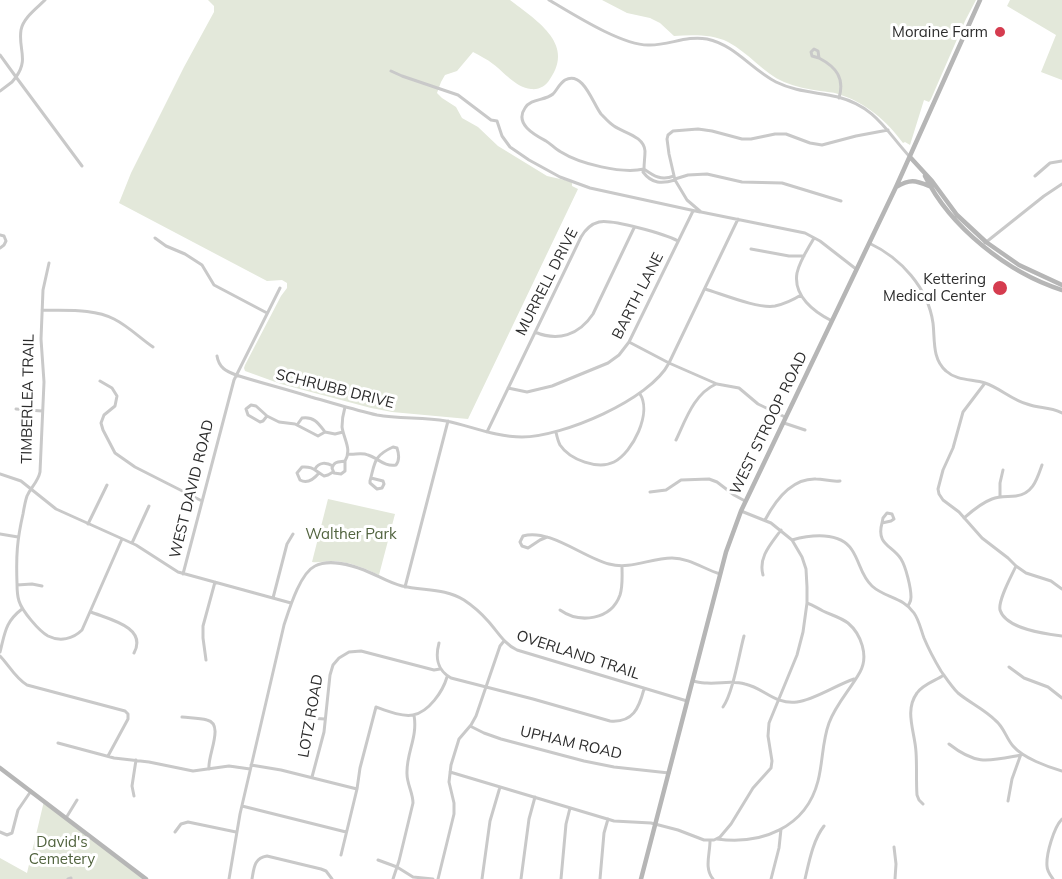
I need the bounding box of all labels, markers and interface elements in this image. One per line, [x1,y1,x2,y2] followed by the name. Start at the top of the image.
[892,23,988,41] place label: Moraine Farm
[993,25,1007,39] marker: Moraine Farm
[512,225,582,339] street label: MURRELL DRIVE
[609,250,667,342] street label: BARTH LANE
[883,270,986,305] place label: Kettering Medical Center
[991,279,1009,297] marker: Kettering Medical Center
[18,334,38,464] street label: TIMBERLEA TRAIL
[727,349,811,497] street label: WEST STROOP ROAD
[274,366,396,412] street label: SCHRUBB DRIVE
[166,418,218,560] street label: WEST DAVID ROAD
[305,525,397,543] park label: Walther Park
[514,627,642,683] street label: OVERLAND TRAIL
[295,673,327,759] street label: LOTZ ROAD
[518,723,624,763] street label: UPHAM ROAD
[29,833,95,868] park label: David's Cemetery

